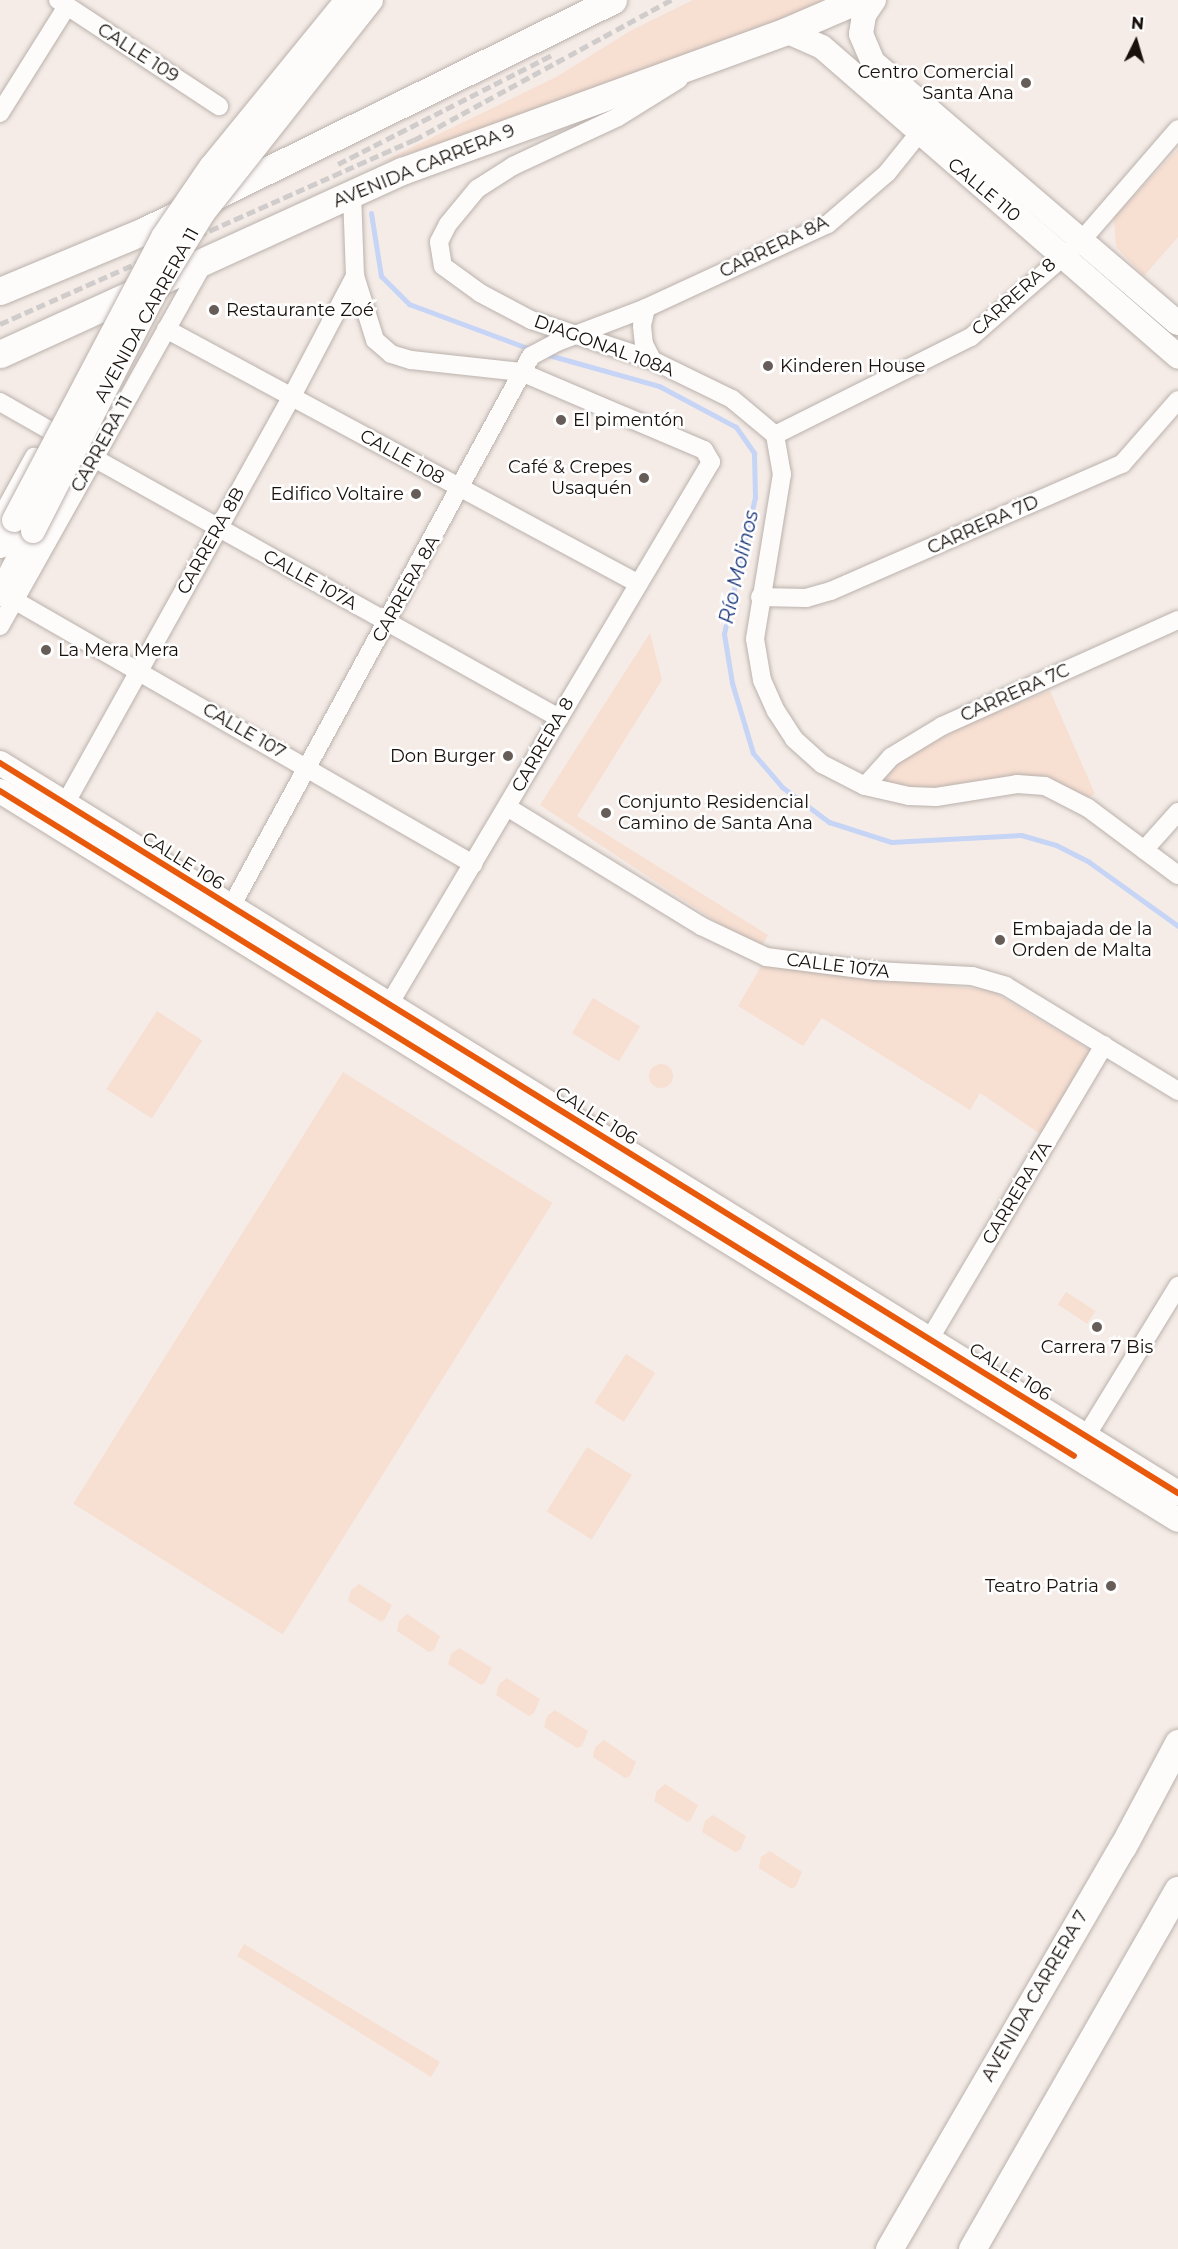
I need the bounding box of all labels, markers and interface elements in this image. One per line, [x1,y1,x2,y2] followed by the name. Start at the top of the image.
[1106,12,1166,72] north arrow
[1130,14,1145,34] text: N
[93,19,183,87] street label: CALLE 109
[857,62,1014,104] place label: Centro Comercial Santa Ana
[1019,76,1033,90] marker: Centro Comercial Santa Ana
[330,120,518,212] street label: AVENIDA CARRERA 9
[943,153,1025,227] street label: CALLE 110
[716,211,832,283] street label: CARRERA 8A
[90,224,204,406] street label: AVENIDA CARRERA 11
[968,254,1060,340] street label: CARRERA 8
[226,299,374,321] place label: Restaurante Zoé
[207,303,221,317] marker: Restaurante Zoé
[531,311,677,381] street label: DIAGONAL 108A
[780,355,925,377] place label: Kinderen House
[761,359,775,373] marker: Kinderen House
[67,392,137,496] street label: CARRERA 11
[573,409,684,431] place label: El pimentón
[554,413,568,427] marker: El pimentón
[356,425,448,489] street label: CALLE 108
[508,457,632,500] place label: Café & Crepes Usaquén
[637,471,651,485] marker: Café & Crepes Usaquén
[270,483,404,505] place label: Edifico Voltaire
[173,484,249,598] street label: CARRERA 8B
[409,487,423,501] marker: Edifico Voltaire
[924,491,1042,559] street label: CARRERA 7D
[714,508,764,626] water label: Río Molinos
[368,532,444,646] street label: CARRERA 8A
[259,545,361,615] street label: CALLE 107A
[58,639,179,661] place label: La Mera Mera
[39,643,53,657] marker: La Mera Mera
[957,659,1073,727] street label: CARRERA 7C
[507,694,579,796] street label: CARRERA 8
[199,699,289,763] street label: CALLE 107
[390,745,496,767] place label: Don Burger
[501,749,515,763] marker: Don Burger
[618,792,813,834] place label: Conjunto Residencial Camino de Santa Ana
[599,806,613,820] marker: Conjunto Residencial Camino de Santa Ana
[138,827,228,895] street label: CALLE 106
[1012,919,1152,962] place label: Embajada de la Orden de Malta
[993,933,1007,947] marker: Embajada de la Orden de Malta
[785,949,891,983] street label: CALLE 107A
[551,1082,641,1150] street label: CALLE 106
[978,1138,1056,1248] street label: CARRERA 7A
[1090,1320,1104,1334] marker: Carrera 7 Bis
[1041,1336,1153,1358] place label: Carrera 7 Bis
[965,1338,1055,1406] street label: CALLE 106
[985,1575,1099,1597] place label: Teatro Patria
[1104,1579,1118,1593] marker: Teatro Patria
[977,1907,1093,2085] street label: AVENIDA CARRERA 7

